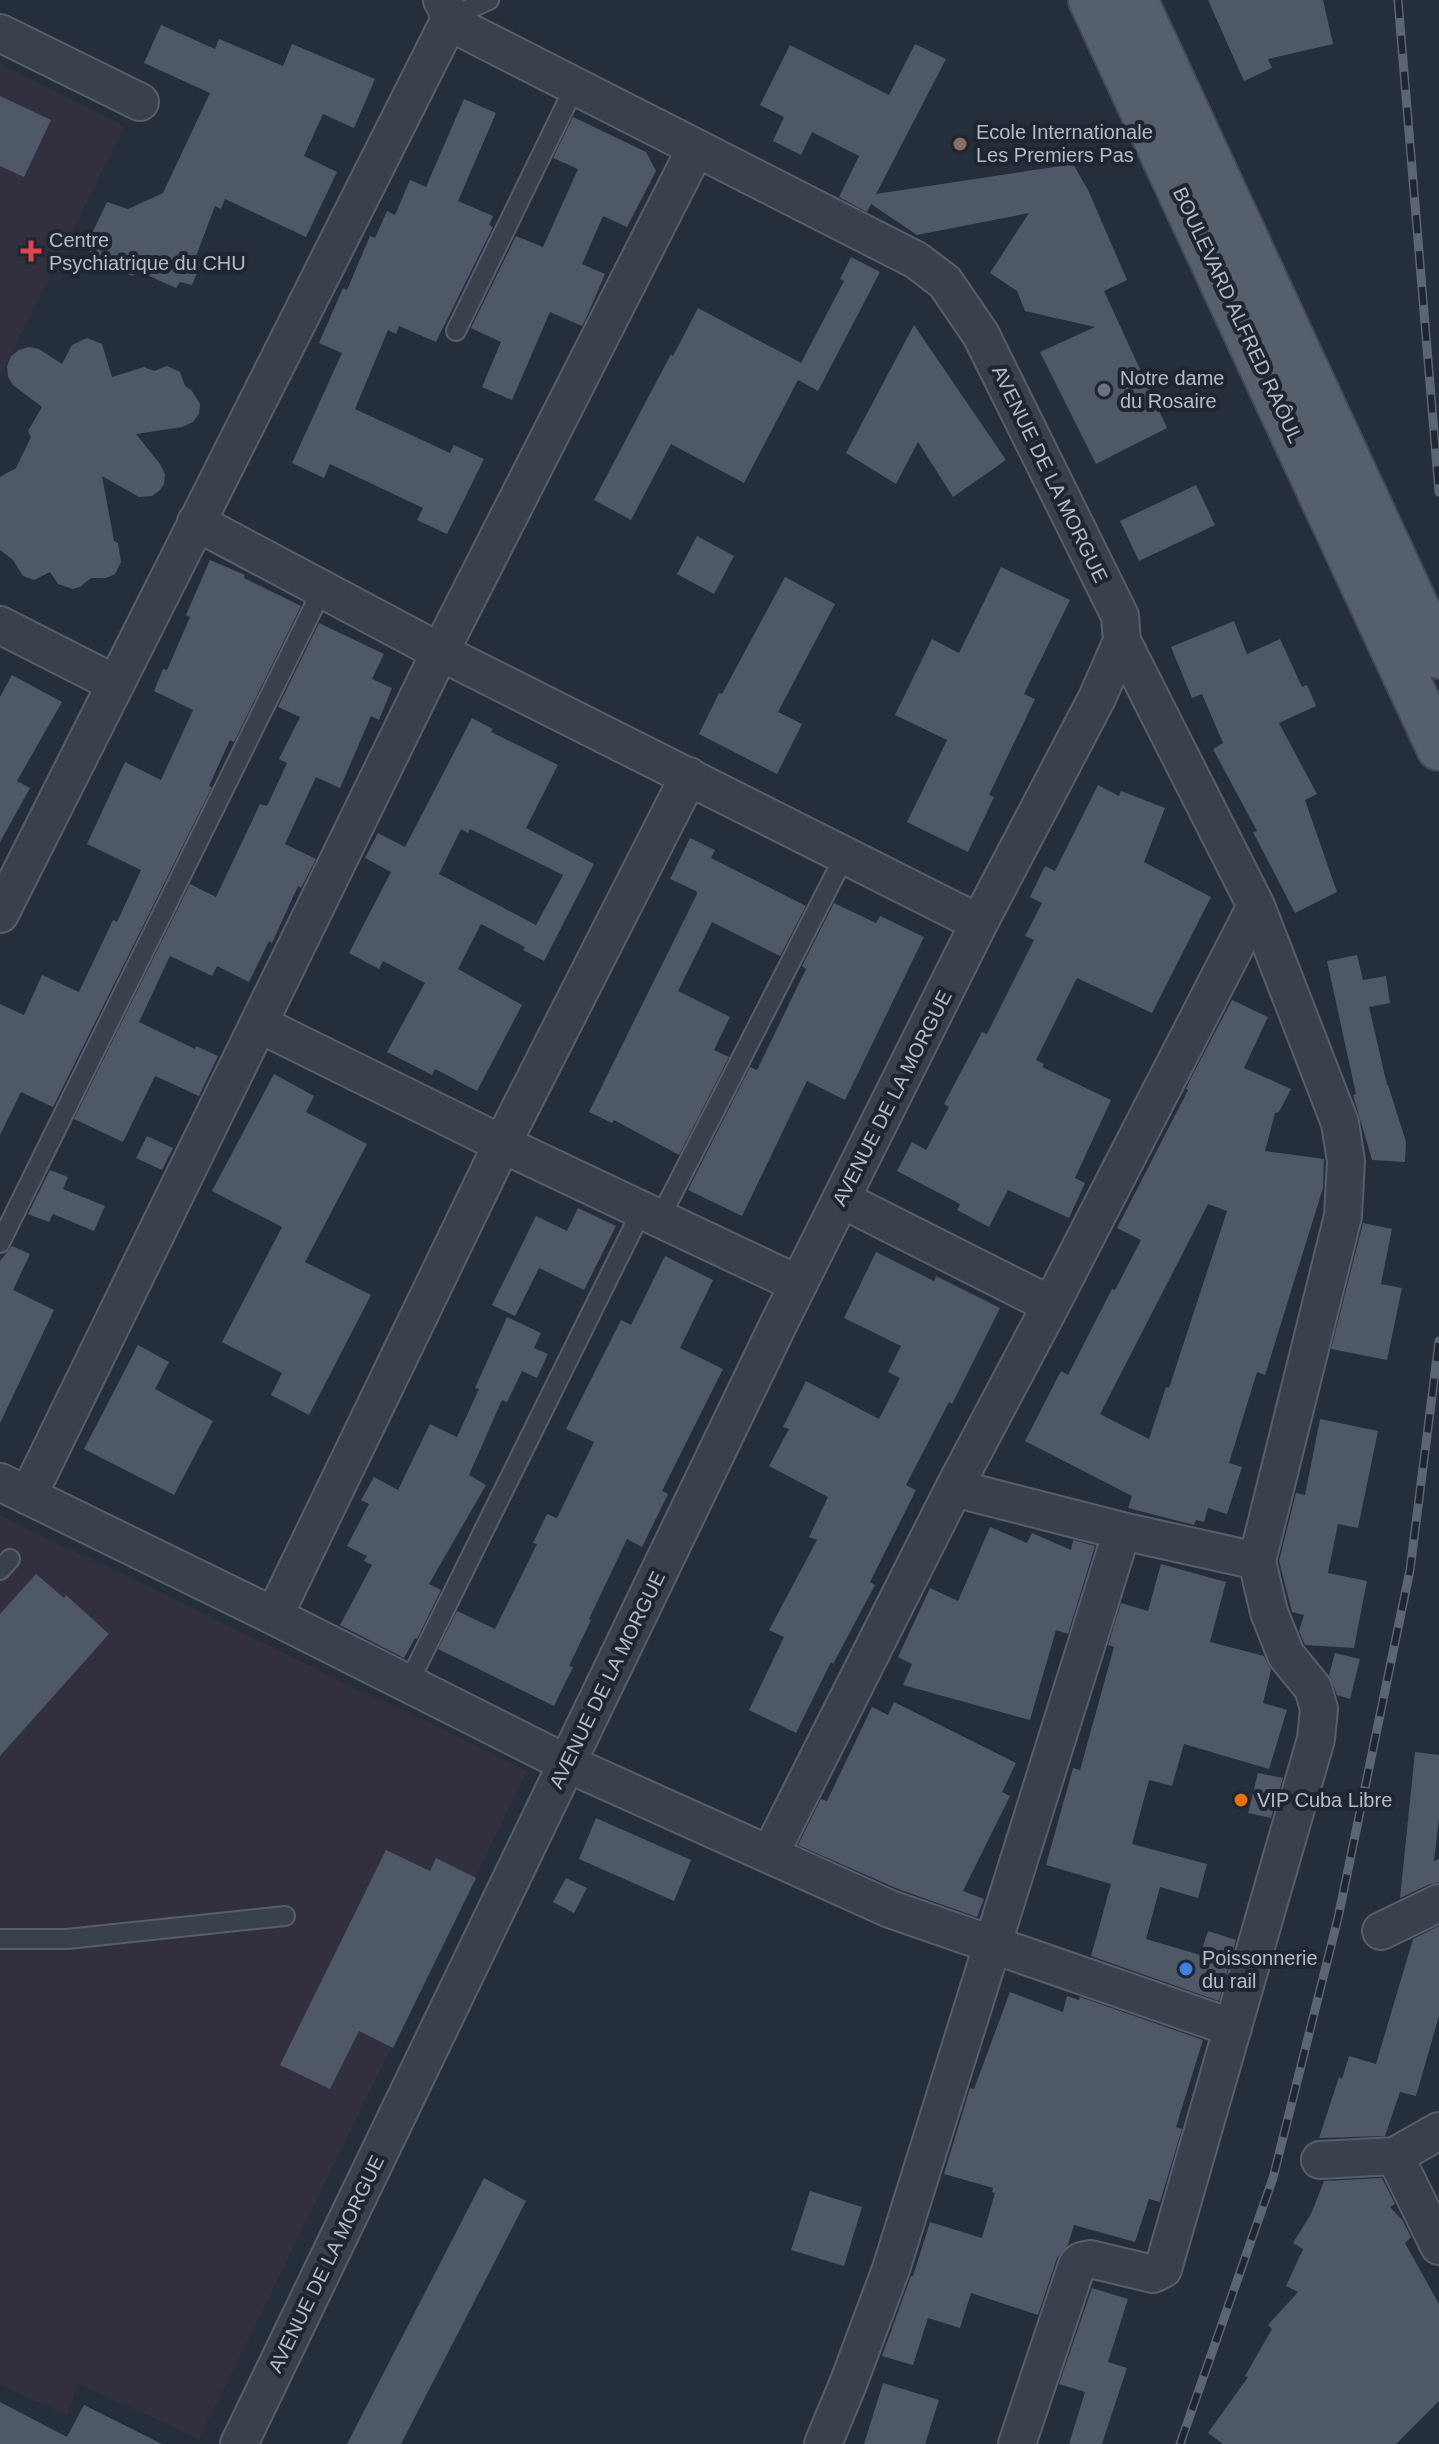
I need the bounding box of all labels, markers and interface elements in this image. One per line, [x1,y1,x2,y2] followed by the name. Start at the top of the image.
[976,121,1153,166] place label: Ecole Internationale Les Premiers Pas
[951,135,969,153] marker: Ecole Internationale Les Premiers Pas
[1169,184,1307,446] street label: BOULEVARD ALFRED RAÔUL
[49,229,246,274] place label: Centre Psychiatrique du CHU
[20,240,42,262] marker: Centre Psychiatrique du CHU
[988,362,1112,586] street label: AVENUE DE LA MORGUE
[1120,367,1225,412] place label: Notre dame du Rosaire
[1095,381,1113,399] marker: Notre dame du Rosaire
[828,987,956,1209] street label: AVENUE DE LA MORGUE
[545,1568,669,1792] street label: AVENUE DE LA MORGUE
[1257,1789,1392,1811] place label: VIP Cuba Libre
[1232,1791,1250,1809] marker: VIP Cuba Libre
[1202,1947,1318,1992] place label: Poissonnerie du rail
[1177,1960,1195,1978] marker: Poissonnerie du rail
[264,2152,388,2376] street label: AVENUE DE LA MORGUE

